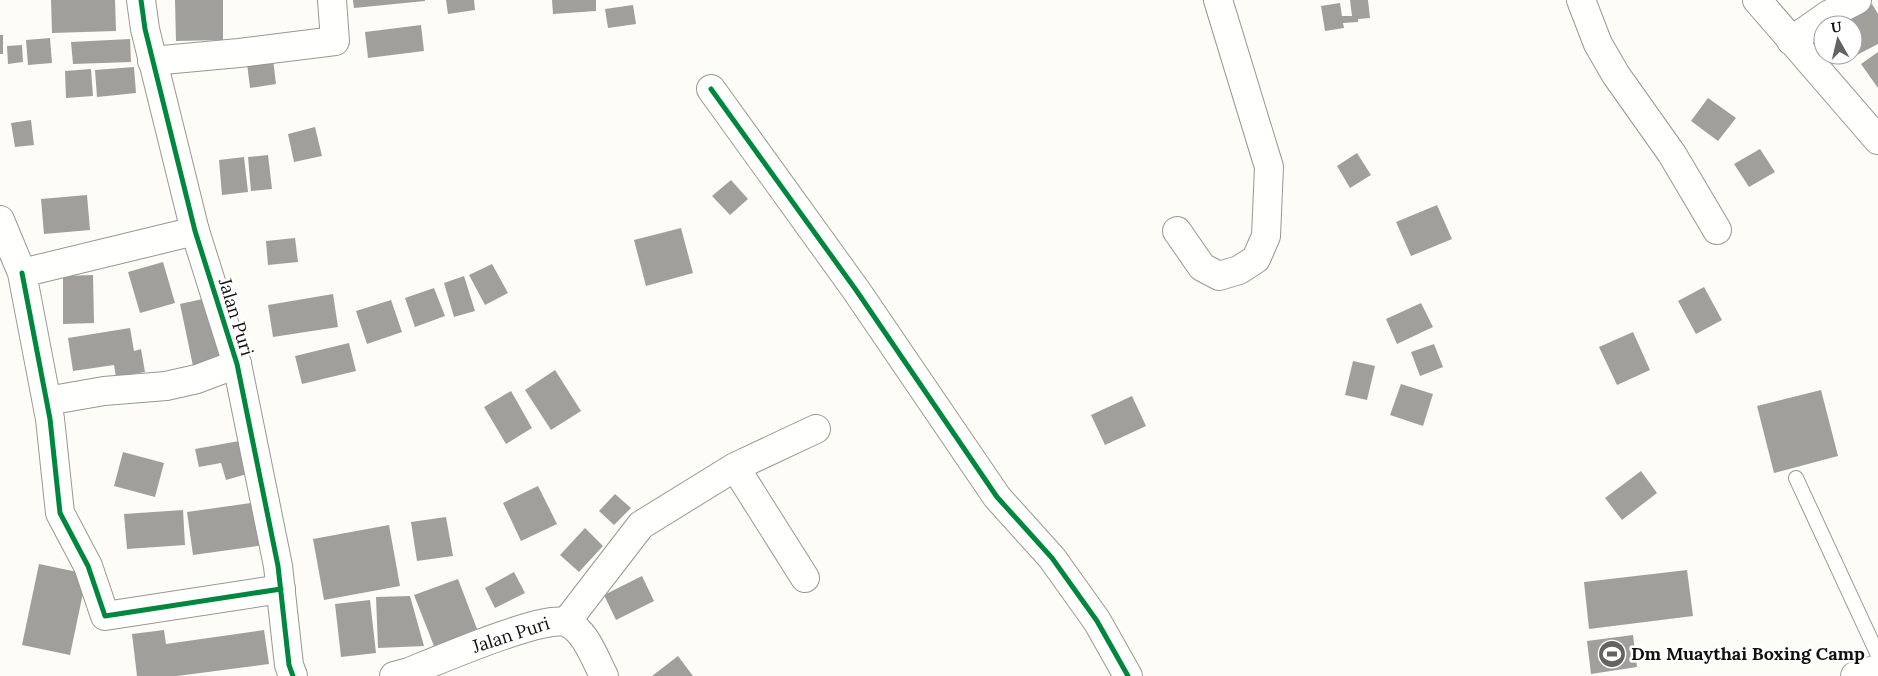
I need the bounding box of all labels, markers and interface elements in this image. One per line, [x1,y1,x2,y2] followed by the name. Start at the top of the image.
[1813,15,1863,65] north arrow
[1830,17,1843,37] text: U
[213,274,259,359] street label: Jalan Puri
[468,611,552,658] street label: Jalan Puri
[1597,639,1627,669] sports icon: Dm Muaythai Boxing Camp
[1631,642,1865,665] place label: Dm Muaythai Boxing Camp

